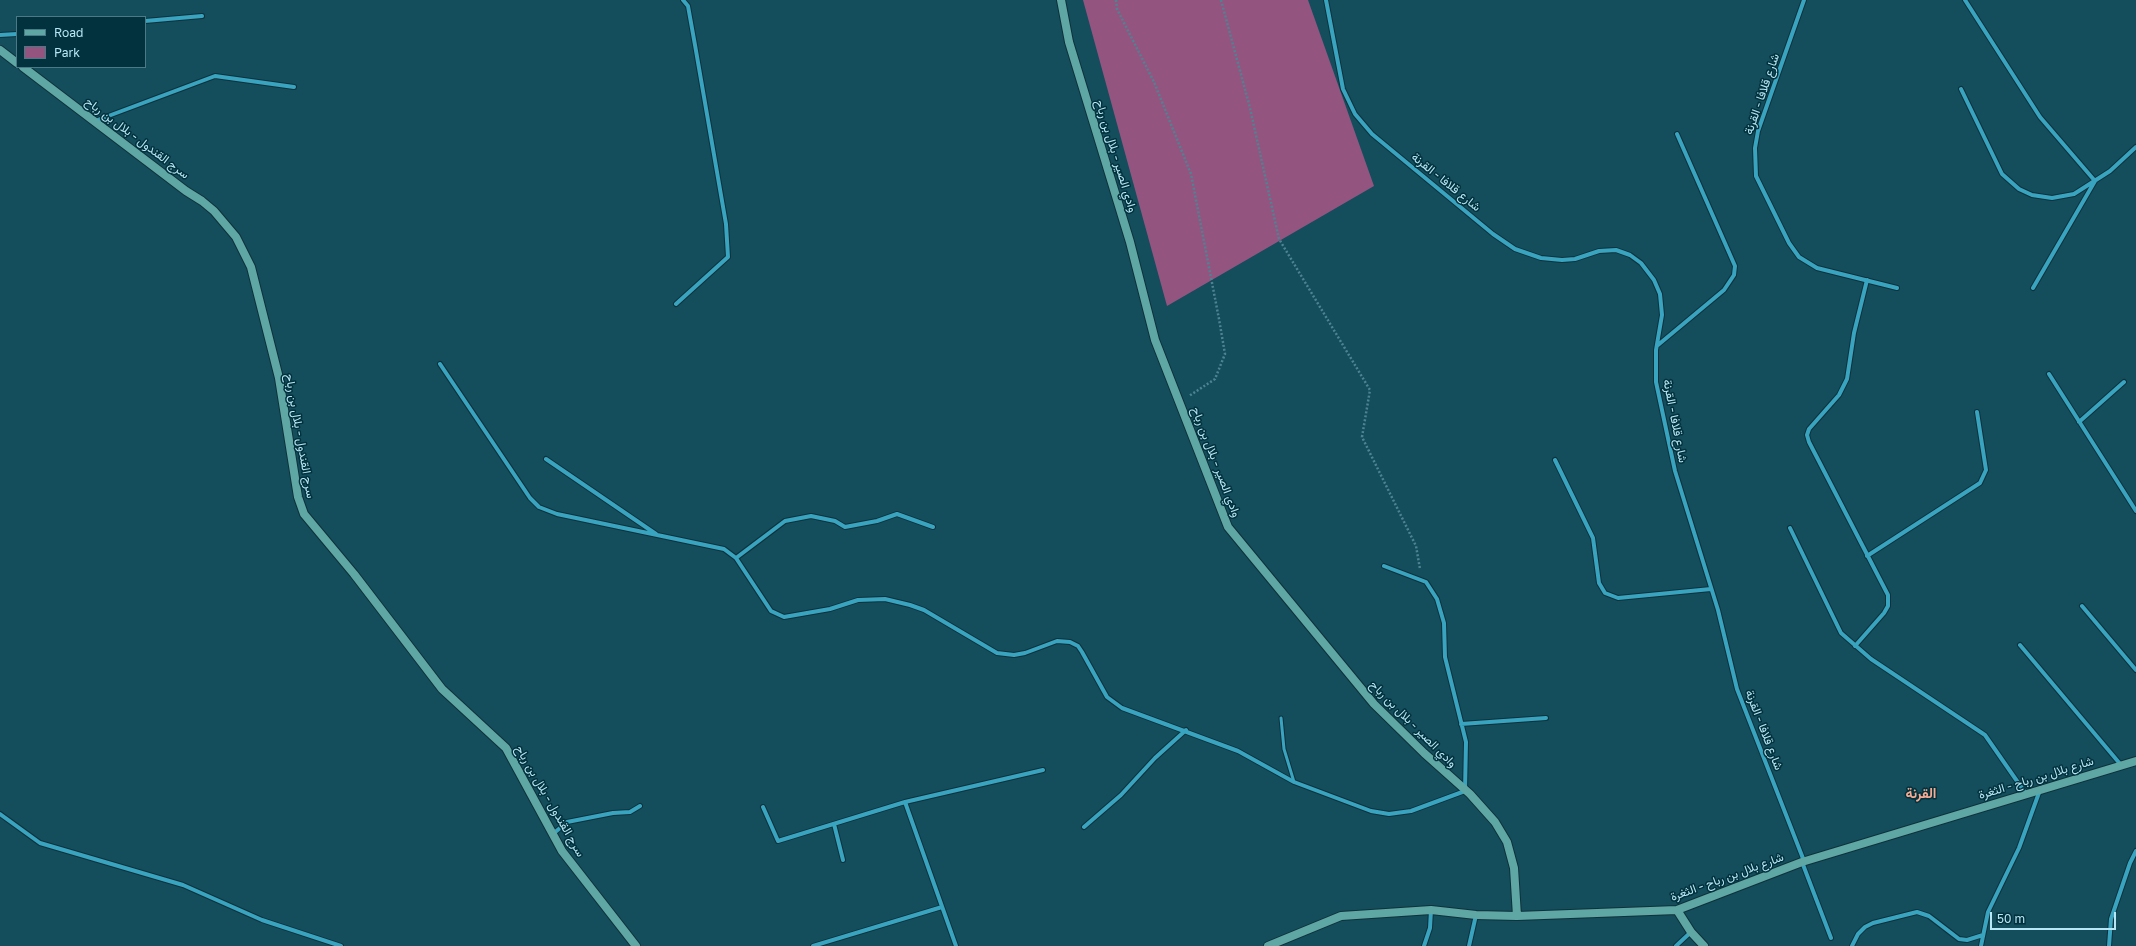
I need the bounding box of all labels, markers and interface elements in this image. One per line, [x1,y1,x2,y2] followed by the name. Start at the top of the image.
[16,16,146,68] legend
[54,25,83,40] text: Road
[54,45,80,60] text: Park
[1741,52,1783,136] street label: شارع قلافا - القرنة
[82,94,192,182] street label: سرج القندول - بلال بن رباح
[1092,98,1140,214] street label: وادي الصير - بلال بن رباح
[1409,150,1483,214] street label: شارع قلافا - القرنة
[282,372,318,500] street label: سرج القندول - بلال بن رباح
[1660,378,1690,464] street label: شارع قلافا - القرنة
[1188,405,1244,519] street label: وادي الصير - بلال بن رباح
[1367,678,1459,770] street label: وادي الصير - بلال بن رباح
[1742,688,1786,772] street label: شارع قلافا - القرنة
[512,743,588,859] street label: سرج القندول - بلال بن رباح
[1977,754,2095,802] street label: شارع بلال بن رباح - الثغرة
[1906,786,1936,802] district label: القرنة
[1668,850,1786,904] street label: شارع بلال بن رباح - الثغرة
[1992,904,2118,930] scale bar
[1997,911,2025,926] text: 50 m

